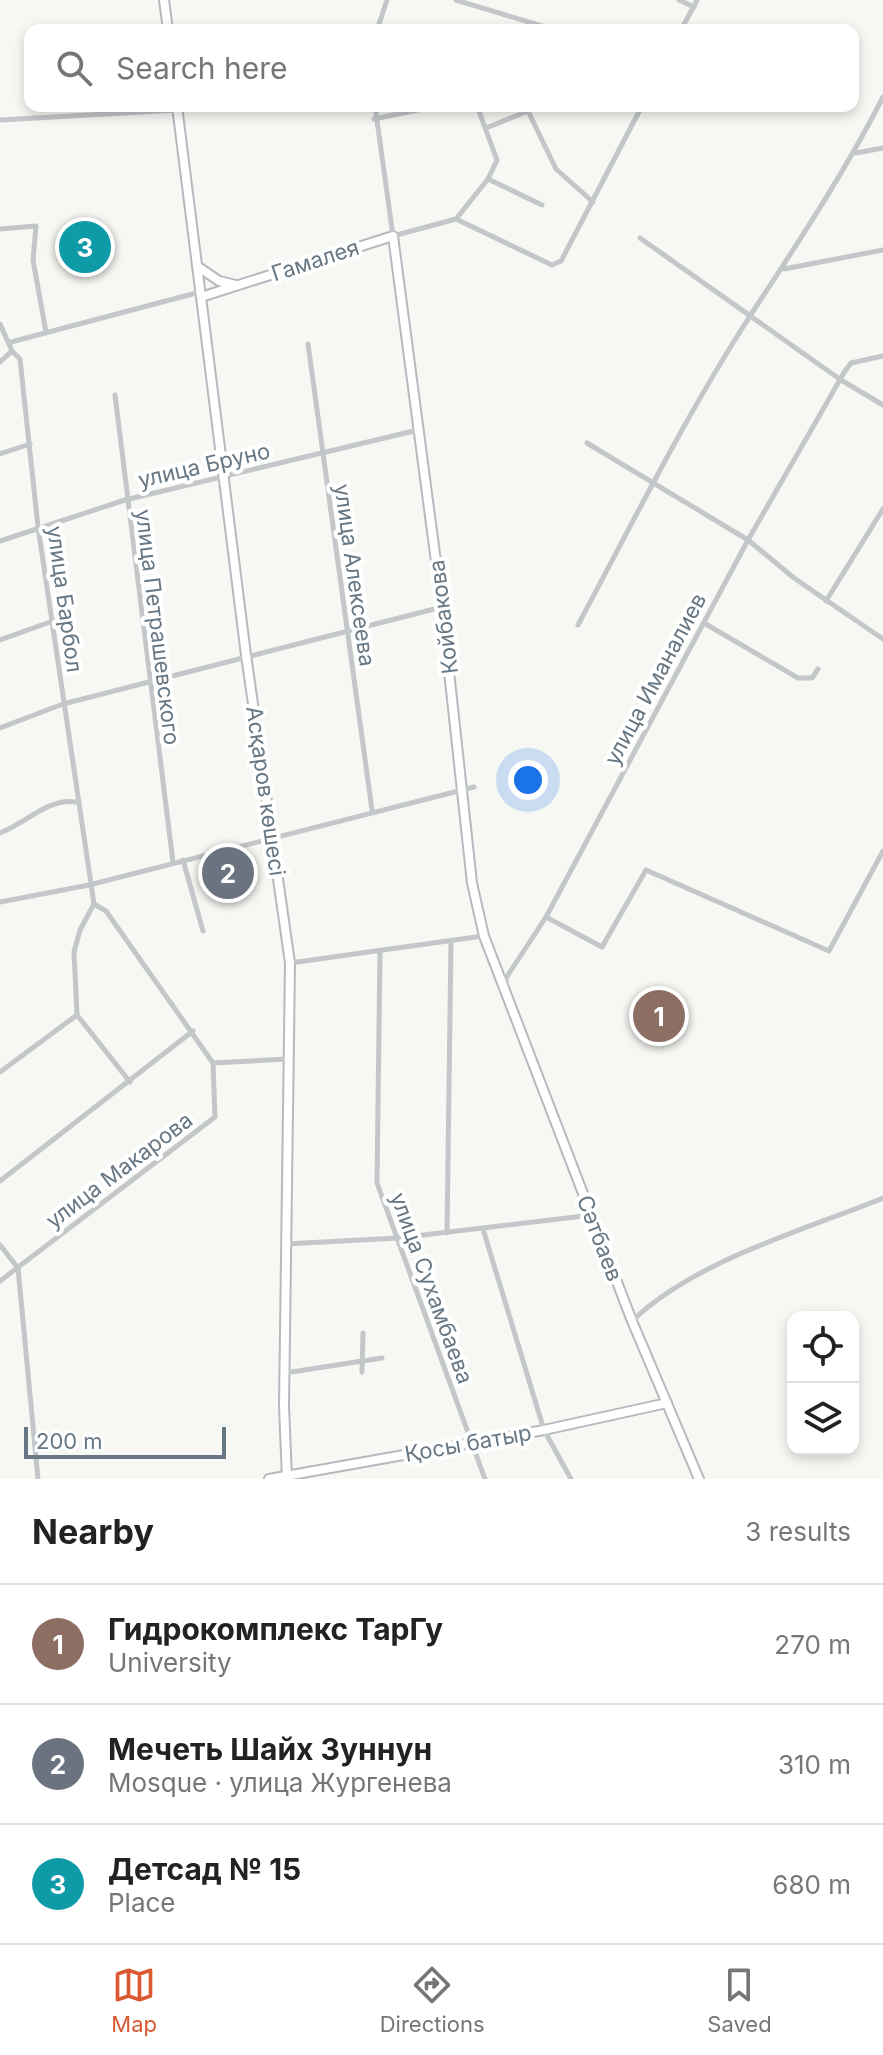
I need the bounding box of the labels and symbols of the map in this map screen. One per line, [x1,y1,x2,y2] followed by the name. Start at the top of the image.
[59,217,111,277] pin: 3
[268,234,362,286] street label: Гамалея
[136,437,272,493] street label: улица Бруно
[329,482,381,668] street label: улица Алексеева
[131,508,185,746] street label: улица Петрашевского
[42,524,88,674] street label: улица Барбол
[423,558,463,676] street label: Койбакова
[599,589,711,769] street label: улица Иманалиев
[241,704,291,878] street label: Асқаров көшесі
[508,760,548,800] your location
[202,843,254,903] pin: 2
[633,986,685,1046] pin: 1
[41,1106,197,1234] street label: улица Макарова
[385,1189,479,1387] street label: улица Сухамбаева
[572,1191,628,1285] street label: Сәтбаев
[402,1419,534,1467] street label: Қосы батыр
[24,1423,226,1459] scale bar

